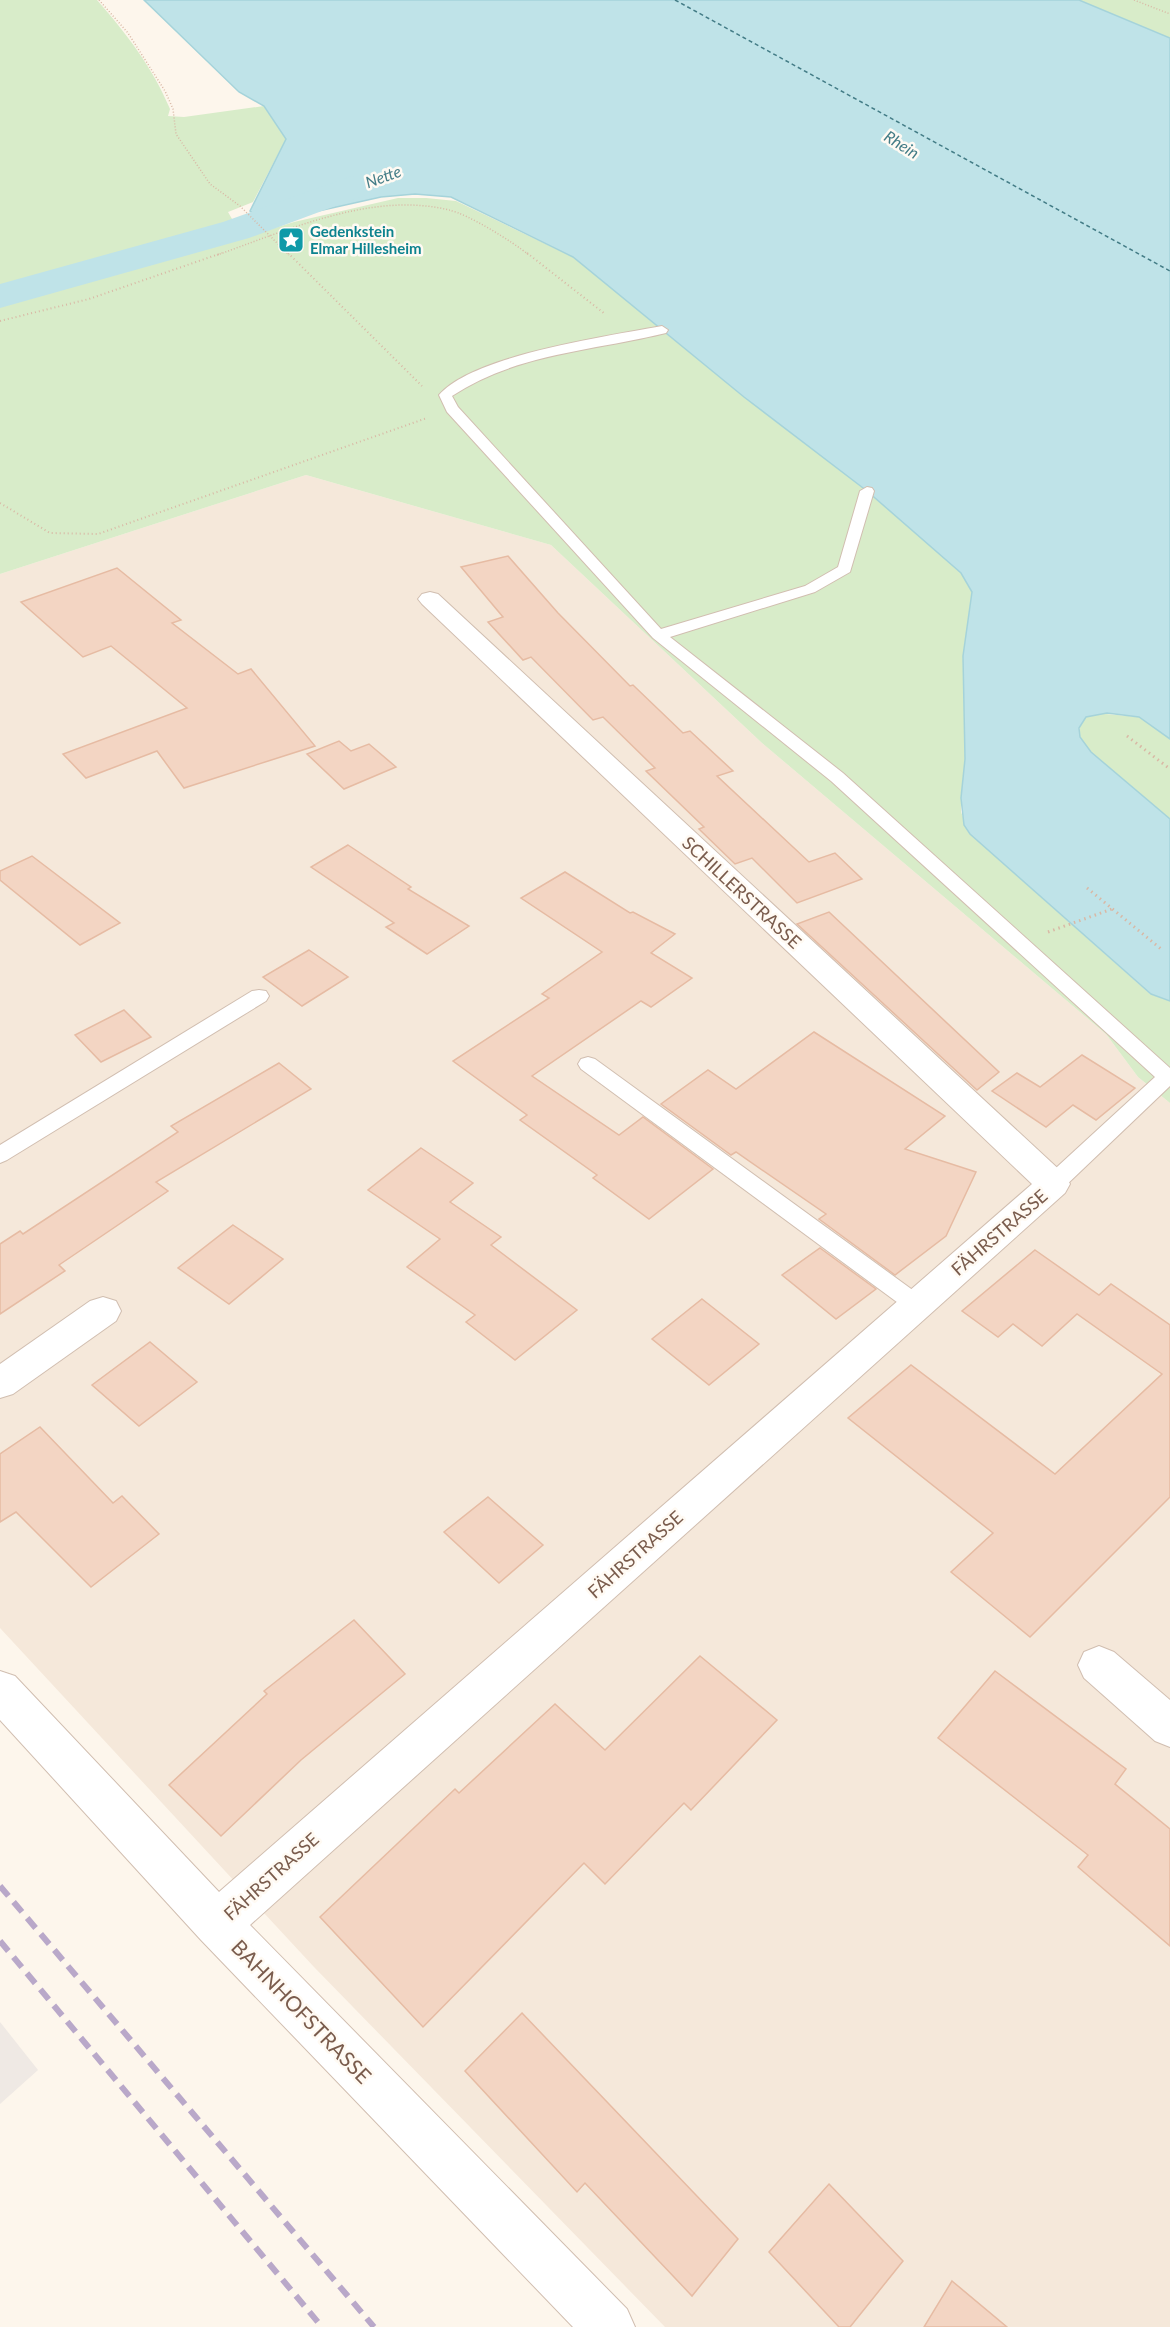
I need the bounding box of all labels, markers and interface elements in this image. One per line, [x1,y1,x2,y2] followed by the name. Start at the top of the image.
[881,126,923,162] water label: Rhein
[363,161,404,191] water label: Nette
[310,222,422,257] place label: Gedenkstein Elmar Hillesheim
[276,225,306,255] place icon: Gedenkstein Elmar Hillesheim
[678,831,806,953] street label: SCHILLERSTRASSE
[946,1184,1052,1280] street label: FÄHRSTRASSE
[583,1506,687,1602] street label: FÄHRSTRASSE
[219,1828,323,1924] street label: FÄHRSTRASSE
[227,1934,377,2088] street label: BAHNHOFSTRASSE

